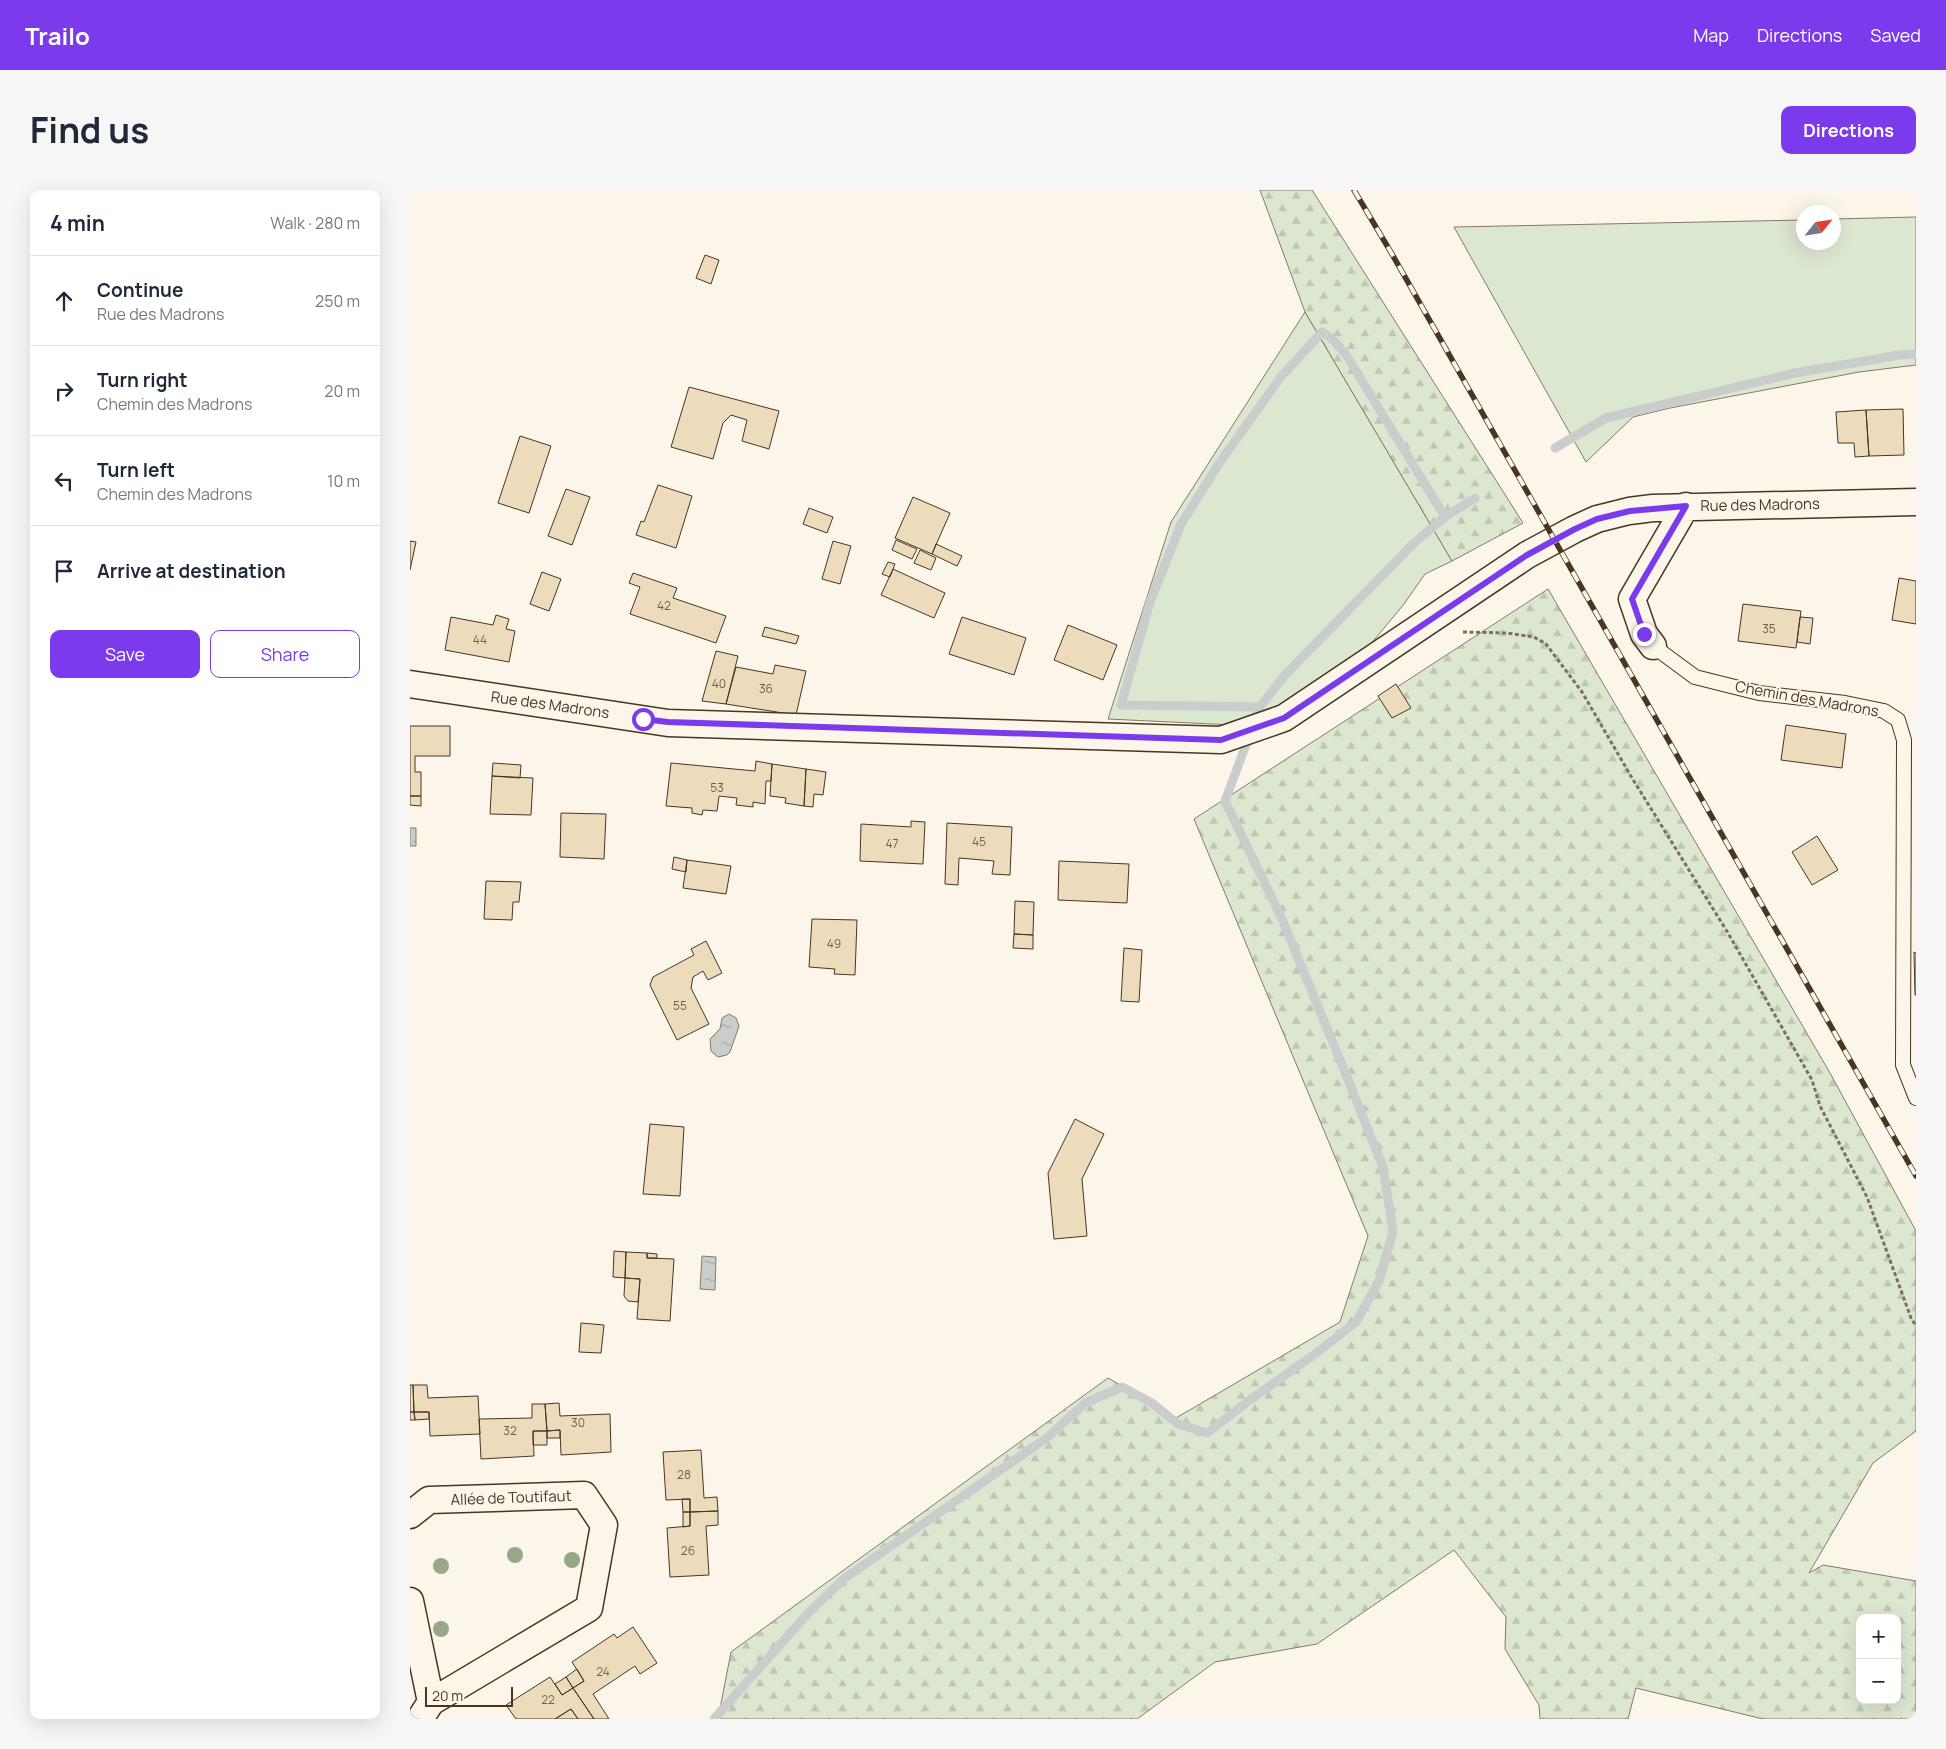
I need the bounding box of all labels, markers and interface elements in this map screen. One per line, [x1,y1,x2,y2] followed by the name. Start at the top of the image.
[25,19,90,52] text: Trailo
[1693,23,1729,47] text: Map
[1757,23,1842,47] text: Directions
[1870,23,1921,47] text: Saved
[30,106,149,154] text: Find us
[1781,106,1916,154] button: Directions
[1796,205,1841,250] north arrow
[50,209,105,237] text: 4 min
[270,212,360,234] text: Walk · 280 m
[97,277,183,303] text: Continue
[50,287,78,315] icon: ahead
[315,290,360,312] text: 250 m
[97,303,224,325] text: Rue des Madrons
[97,367,187,393] text: Turn right
[50,377,78,405] icon: right
[324,380,360,402] text: 20 m
[97,393,252,415] text: Chemin des Madrons
[97,457,175,483] text: Turn left
[50,467,78,495] icon: left
[327,470,360,492] text: 10 m
[97,483,252,505] text: Chemin des Madrons
[1700,493,1820,516] street label: Rue des Madrons
[50,557,78,585] icon: arrive
[97,558,286,584] text: Arrive at destination
[657,597,671,614] house number: 42
[1762,620,1776,637] house number: 35
[1633,623,1656,646] route end
[50,630,200,678] button: Save
[210,630,360,678] button: Share
[473,631,487,648] house number: 44
[712,675,726,692] house number: 40
[1734,676,1881,722] street label: Chemin des Madrons
[759,680,773,697] house number: 36
[489,686,611,723] street label: Rue des Madrons
[632,708,655,731] route start
[710,779,724,796] house number: 53
[972,833,986,850] house number: 45
[885,835,899,852] house number: 47
[827,935,841,952] house number: 49
[673,997,687,1014] house number: 55
[571,1414,585,1431] house number: 30
[503,1422,517,1439] house number: 32
[677,1466,691,1483] house number: 28
[450,1485,572,1510] street label: Allée de Toutifaut
[681,1542,695,1559] house number: 26
[1856,1614,1901,1704] map controls
[1856,1614,1901,1659] button: +
[1856,1659,1901,1704] button: −
[596,1663,610,1680] house number: 24
[425,1684,512,1707] scale bar
[432,1686,463,1705] text: 20 m
[541,1691,555,1708] house number: 22

